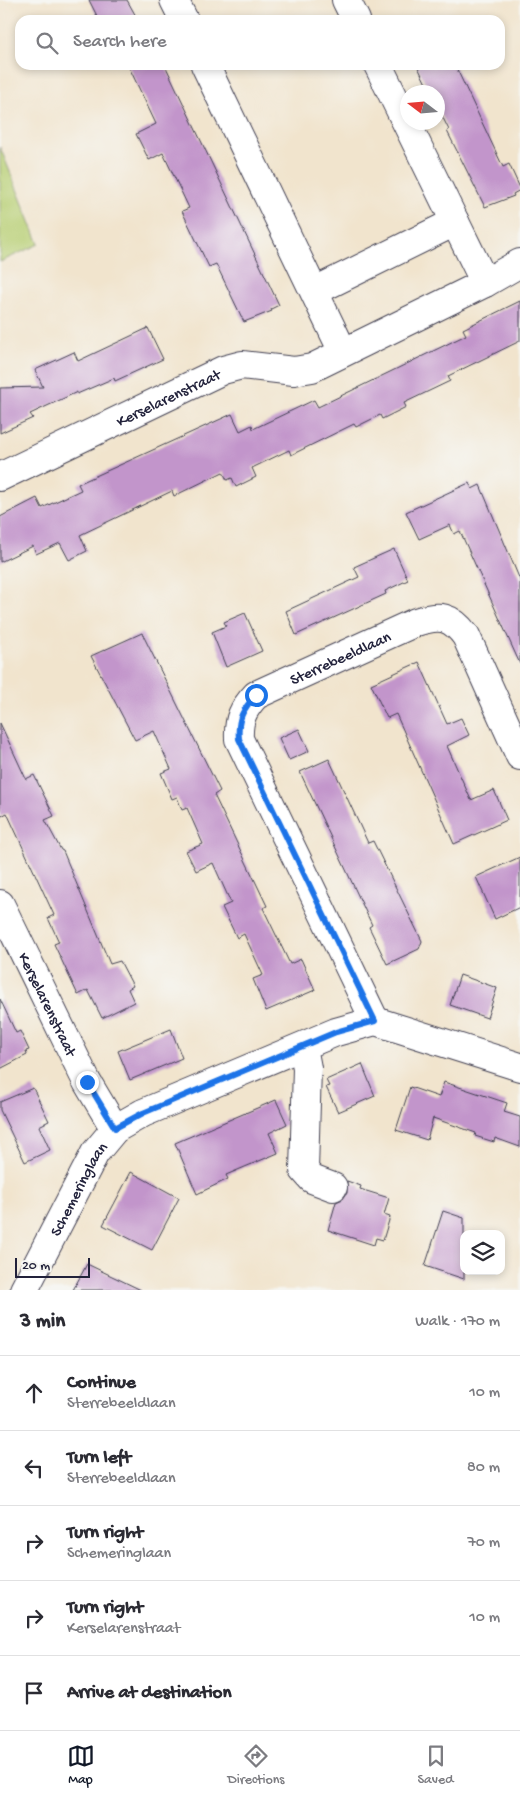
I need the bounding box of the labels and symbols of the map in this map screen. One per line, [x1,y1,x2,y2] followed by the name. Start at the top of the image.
[400,85,445,130] north arrow
[114,366,226,433] street label: Kerselarenstraat
[288,629,395,691] street label: Sterrebeeldlaan
[245,684,268,707] route start
[12,950,80,1062] street label: Kerselarenstraat
[76,1071,99,1094] route end
[48,1139,113,1240] street label: Schemeringlaan
[15,1255,90,1278] scale bar

